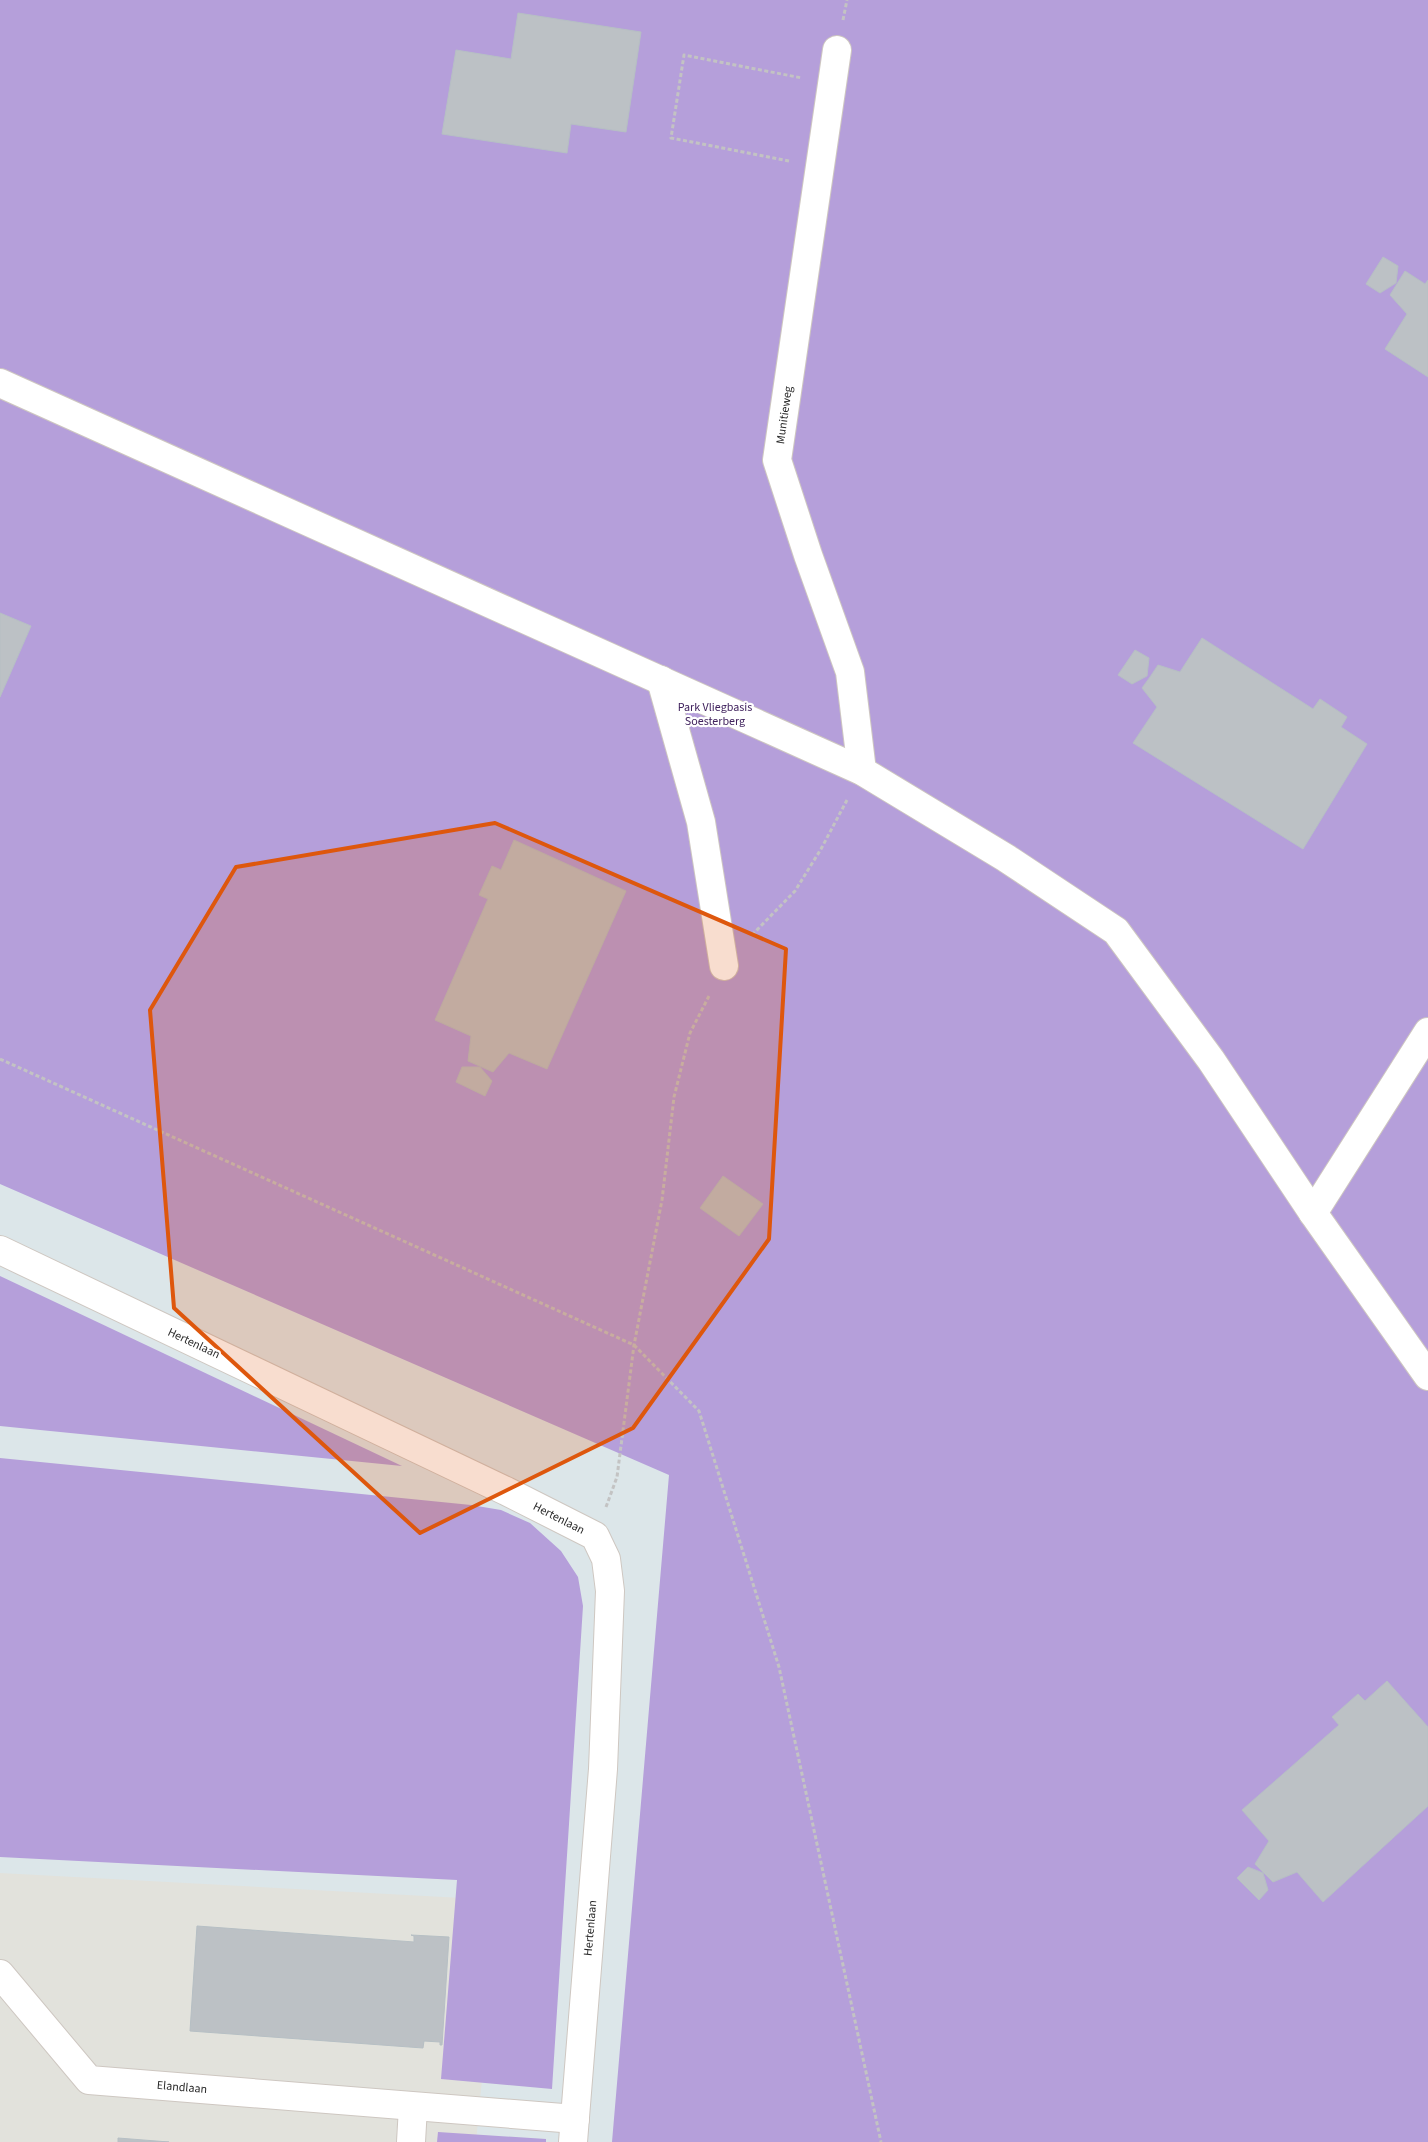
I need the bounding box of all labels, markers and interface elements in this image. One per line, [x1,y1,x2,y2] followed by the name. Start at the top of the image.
[772,385,797,445] street label: Munitieweg
[678,699,752,730] park label: Park Vliegbasis Soesterberg
[165,1324,223,1363] street label: Hertenlaan
[530,1498,588,1539] street label: Hertenlaan
[580,1899,601,1957] street label: Hertenlaan
[156,2077,208,2098] street label: Elandlaan

